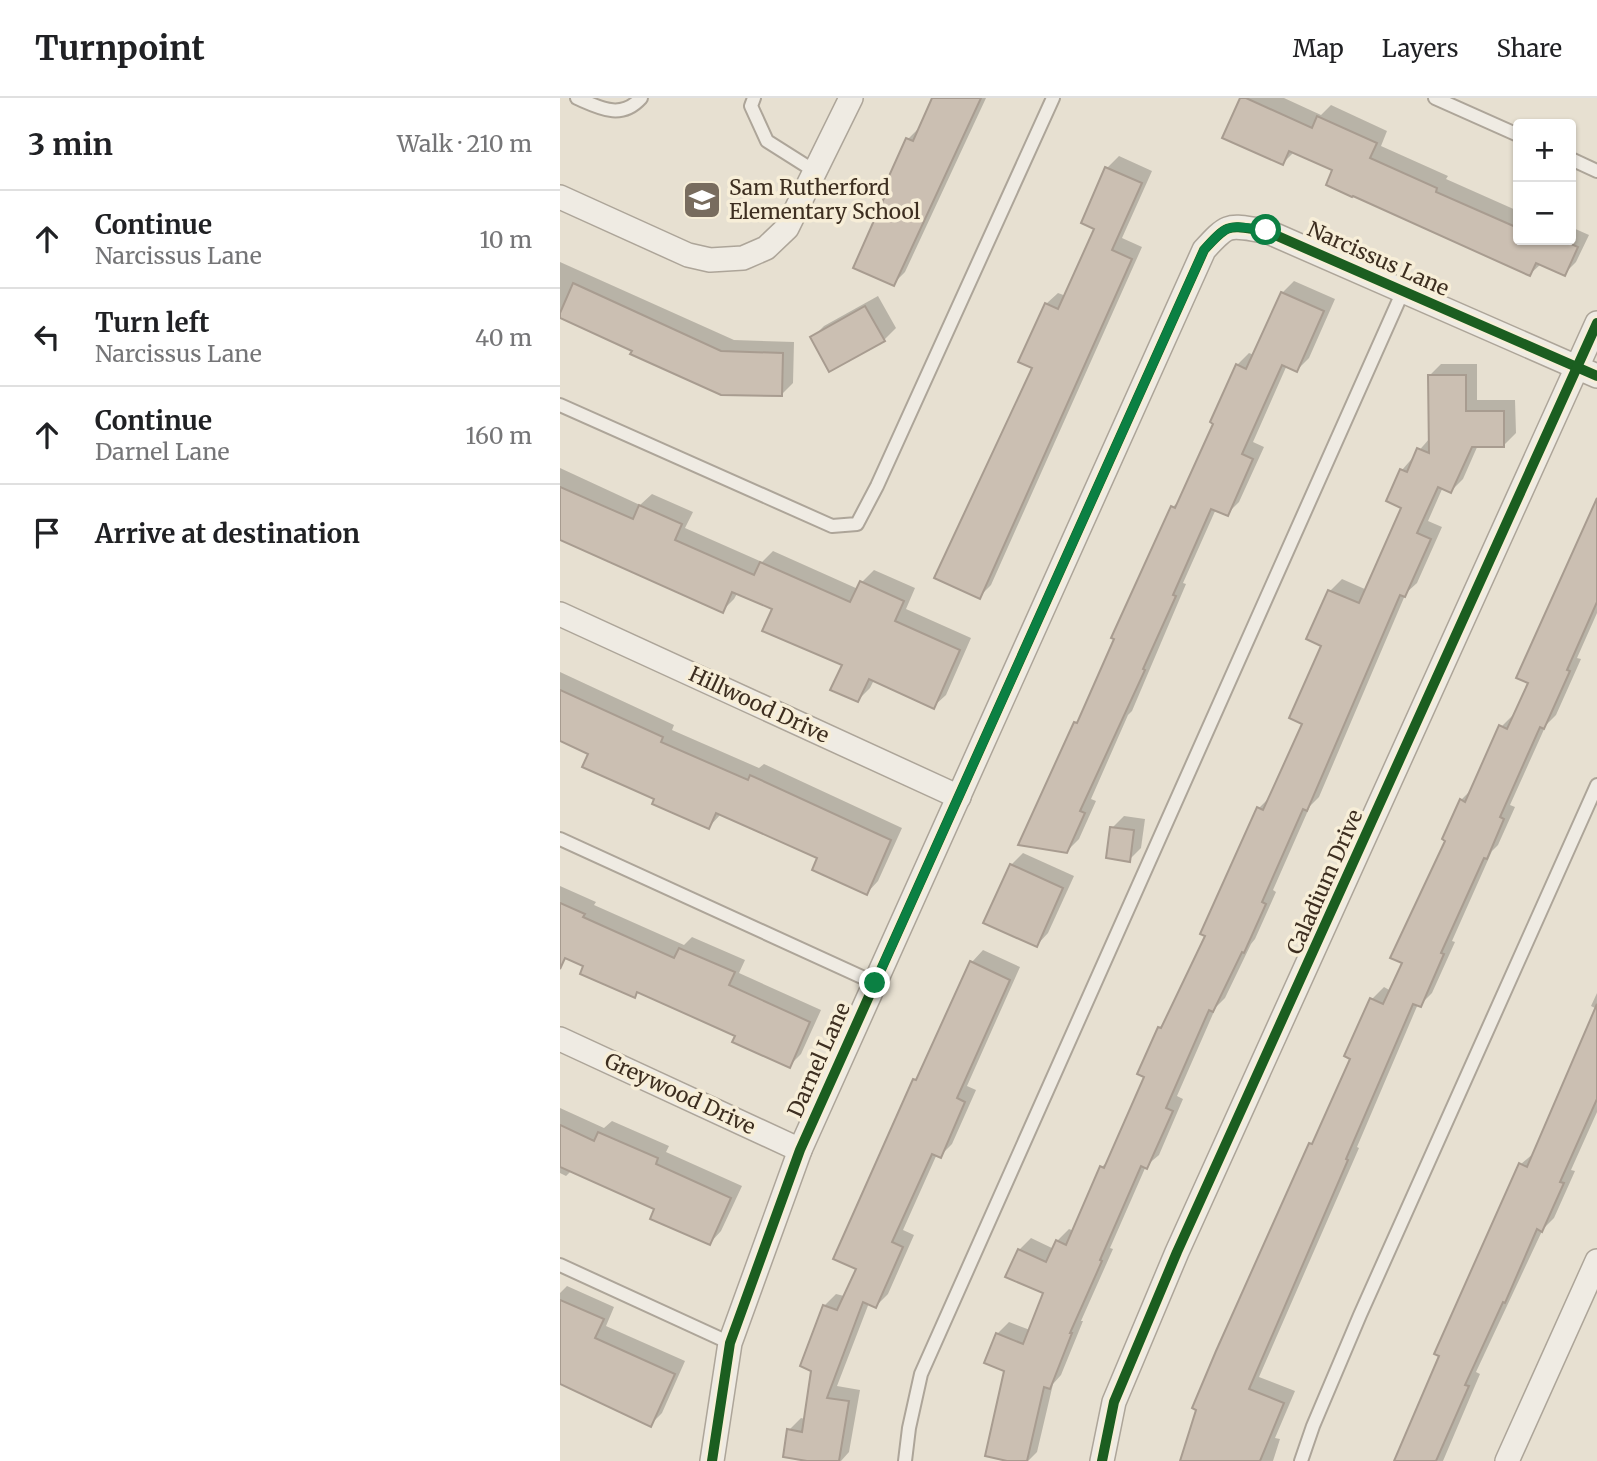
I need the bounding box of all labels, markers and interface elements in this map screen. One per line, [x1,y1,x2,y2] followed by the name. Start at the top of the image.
[35,28,205,69] text: Turnpoint
[1293,33,1344,64] text: Map
[1382,33,1458,64] text: Layers
[1496,33,1562,64] text: Share
[1513,119,1576,245] map controls
[1513,119,1576,182] button: +
[28,125,113,163] text: 3 min
[397,129,532,158] text: Walk · 210 m
[729,174,921,225] place label: Sam Rutherford Elementary School
[681,179,723,221] school or university icon: Sam Rutherford Elementary School
[1513,182,1576,245] button: −
[95,208,212,241] text: Continue
[1250,214,1281,245] route start
[1303,215,1453,302] street label: Narcissus Lane
[28,220,66,258] icon: ahead
[479,225,532,254] text: 10 m
[95,241,262,270] text: Narcissus Lane
[95,306,209,339] text: Turn left
[28,318,66,356] icon: left
[475,323,532,352] text: 40 m
[95,339,262,368] text: Narcissus Lane
[95,404,212,437] text: Continue
[28,416,66,454] icon: ahead
[466,421,532,450] text: 160 m
[95,437,229,466] text: Darnel Lane
[28,514,66,552] icon: arrive
[95,517,360,550] text: Arrive at destination
[685,660,834,749] street label: Hillwood Drive
[1281,805,1369,958] street label: Caladium Drive
[859,967,890,998] route end
[781,998,856,1121] street label: Darnel Lane
[601,1047,760,1140] street label: Greywood Drive

